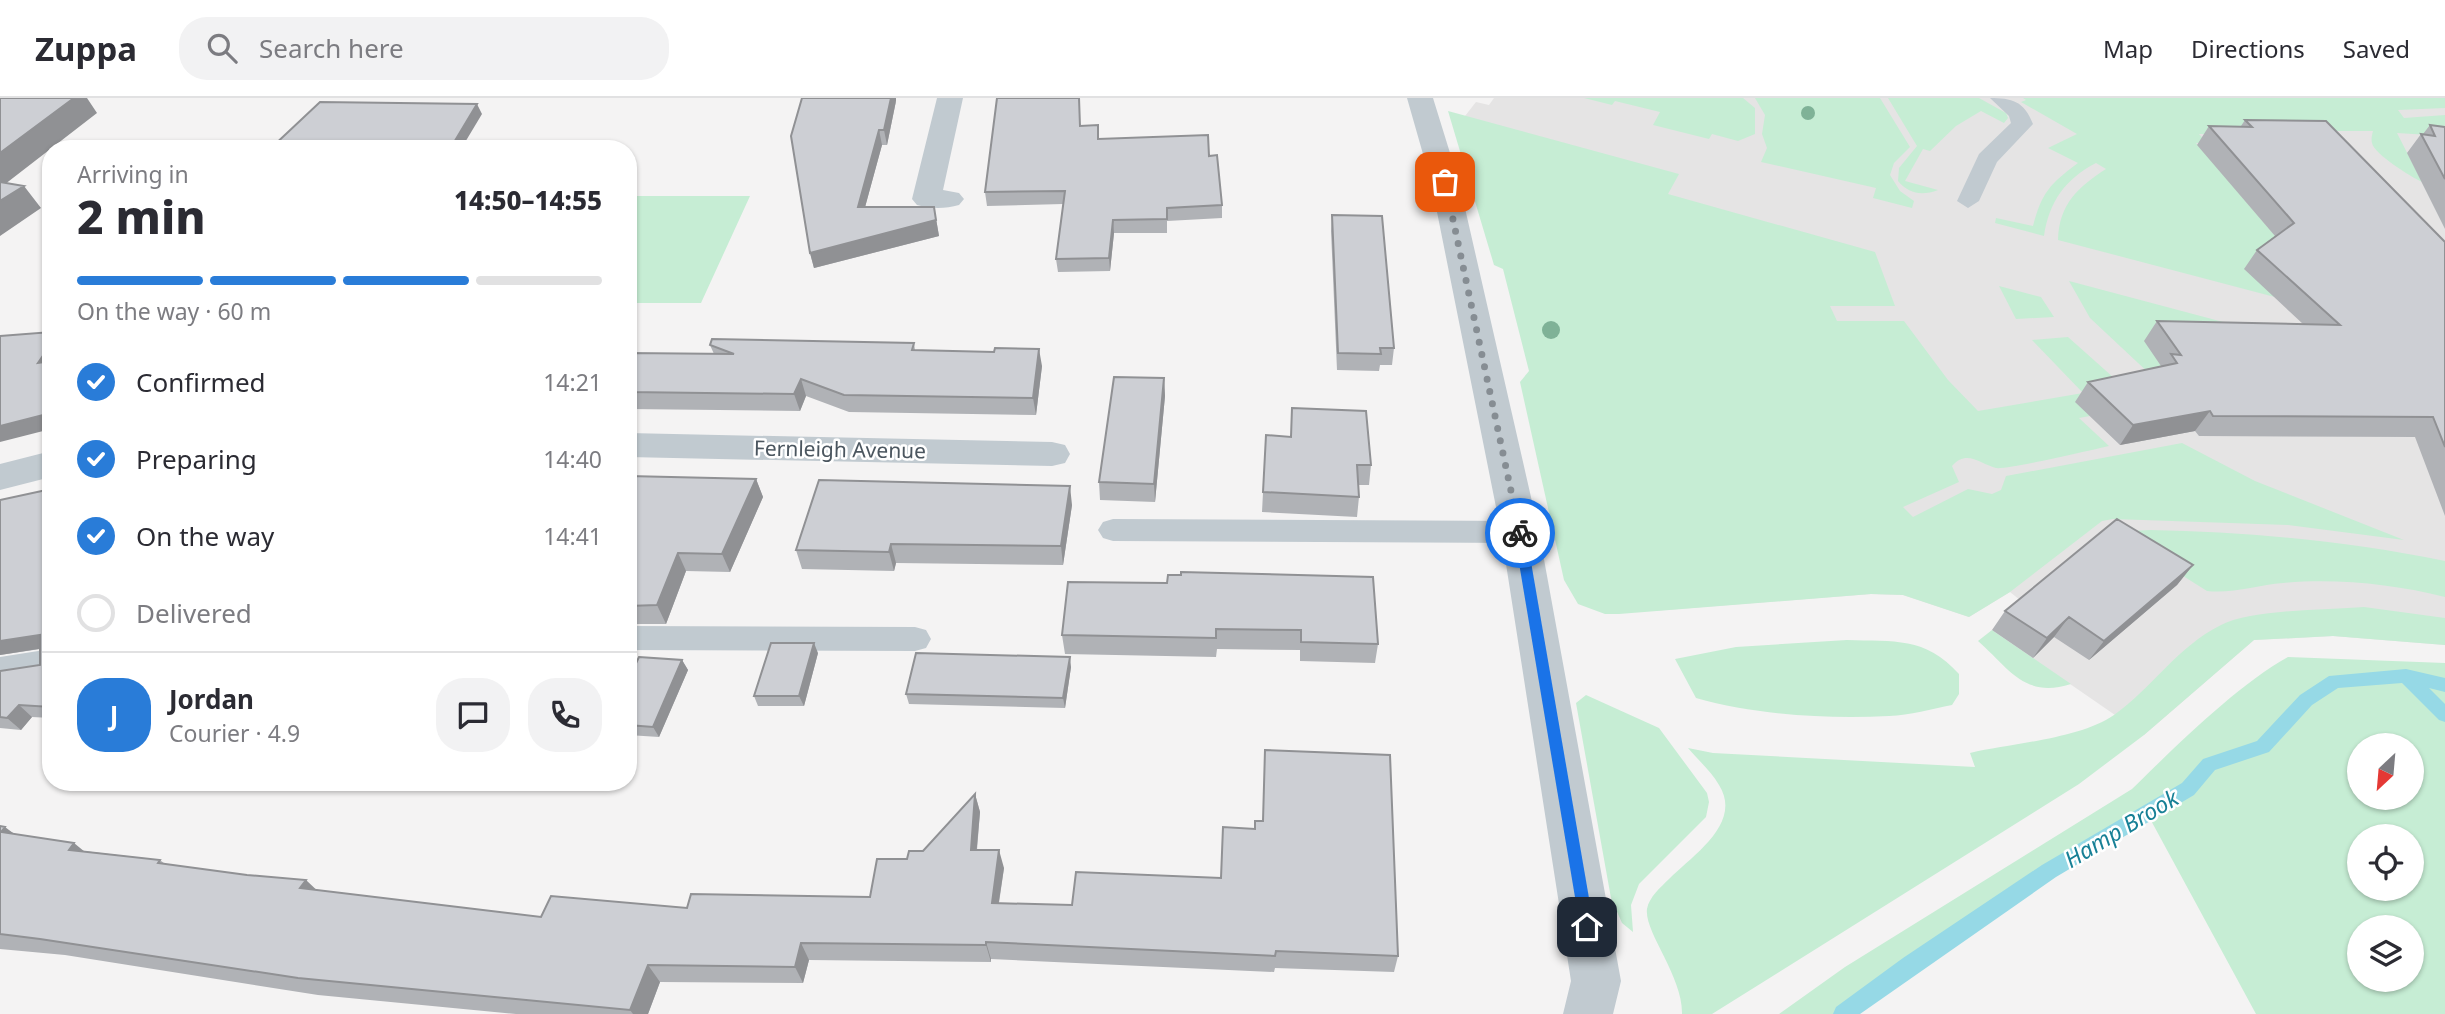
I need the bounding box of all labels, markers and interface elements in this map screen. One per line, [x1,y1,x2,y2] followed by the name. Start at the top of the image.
[179,17,669,80] search box
[35,26,137,71] text: Zuppa
[203,29,241,67] icon: search
[259,30,404,66] text: Search here
[2103,32,2153,65] text: Map
[2191,32,2305,65] text: Directions
[2343,32,2410,65] text: Saved
[1415,152,1475,212] pin
[77,158,189,190] text: Arriving in
[1426,163,1464,201] icon: bag
[454,182,602,218] text: 14:50–14:55
[77,185,206,247] text: 2 min
[77,295,271,327] text: On the way · 60 m
[77,363,115,401] icon: check
[136,364,266,400] text: Confirmed
[543,366,602,398] text: 14:21
[754,433,926,465] street label: Fernleigh Avenue
[77,440,115,478] icon: check
[136,441,257,477] text: Preparing
[543,443,602,475] text: 14:40
[1485,498,1555,568] courier
[1501,514,1539,552] icon: bike
[77,517,115,555] icon: check
[136,518,274,554] text: On the way
[543,520,602,552] text: 14:41
[136,595,252,631] text: Delivered
[436,678,510,752] button: chat
[528,678,602,752] button: phone
[169,681,254,717] text: Jordan
[110,697,118,733] text: J
[169,717,300,749] text: Courier · 4.9
[2347,733,2424,810] north arrow
[2347,733,2424,992] map controls
[2058,781,2185,875] water label: Hamp Brook
[2347,824,2424,901] button: locate
[1557,897,1617,957] pin
[1568,908,1606,946] icon: home
[2347,915,2424,992] button: layers

